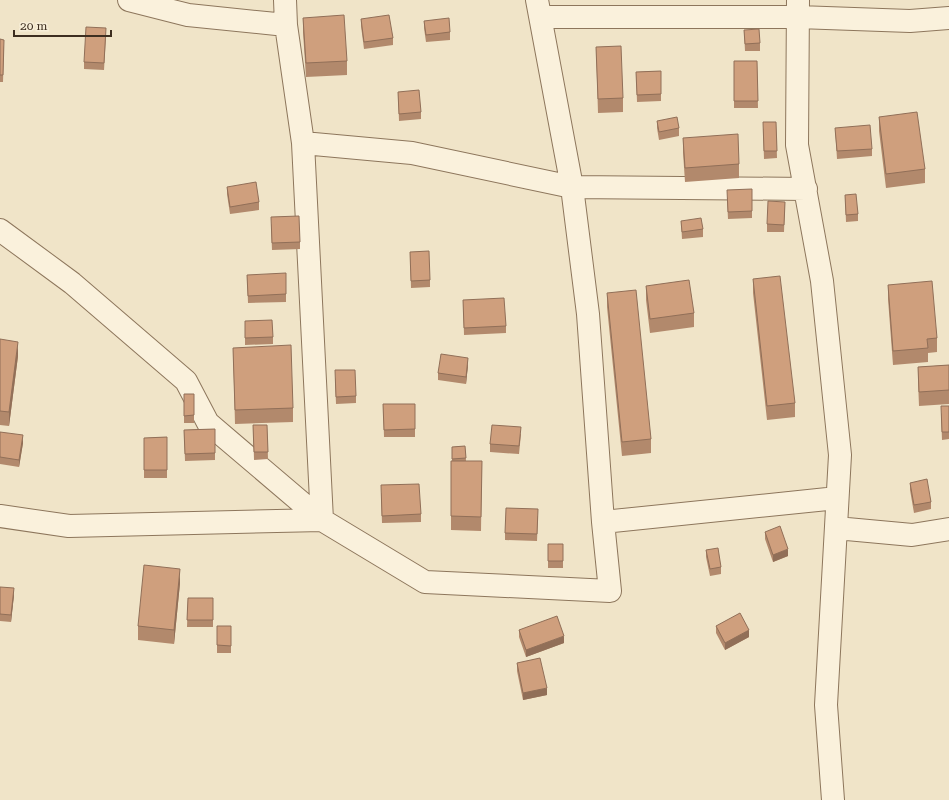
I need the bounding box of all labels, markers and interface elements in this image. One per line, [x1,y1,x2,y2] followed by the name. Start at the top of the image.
[14,12,111,38] scale bar
[20,19,47,33] text: 20 m

